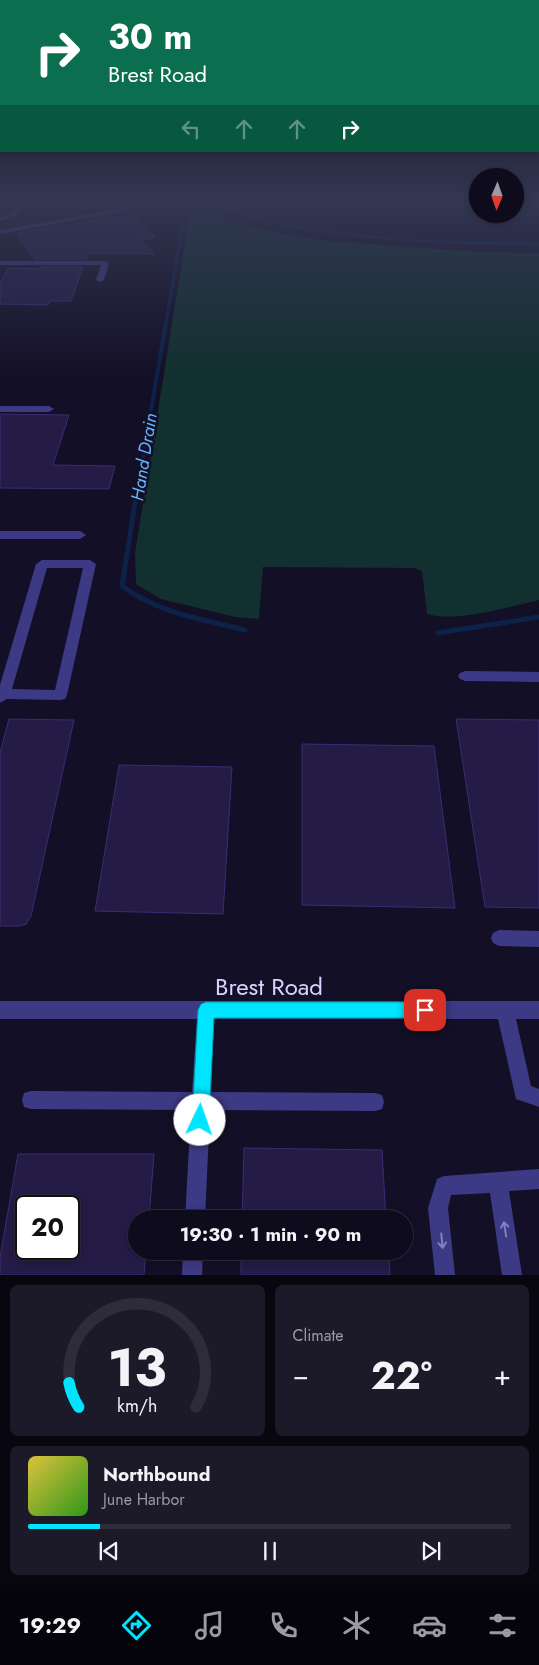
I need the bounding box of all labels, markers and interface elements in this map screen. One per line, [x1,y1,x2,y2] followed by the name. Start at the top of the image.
[108,12,192,62] text: 30 m
[25,20,90,85] icon: right
[108,58,207,90] text: Brest Road
[177,115,205,143] icon: left
[230,115,258,143] icon: ahead
[283,115,311,143] icon: ahead
[336,115,364,143] icon: right
[469,168,524,222] north arrow
[469,168,524,223] map controls
[124,411,164,503] water label: Hand Drain
[215,969,323,1004] street label: Brest Road
[404,989,446,1031] pin
[411,996,439,1024] icon: arrive
[173,1093,225,1145] position arrow
[15,1195,80,1260] speed limit sign: 20
[180,1221,361,1248] text: 19:30 · 1 min · 90 m
[500,1221,510,1237] one-way arrow
[437,1233,447,1249] one-way arrow
[293,1324,344,1347] text: Climate
[108,1330,167,1406] text: 13
[371,1348,432,1403] text: 22°
[293,1355,309,1396] text: −
[494,1355,511,1396] text: +
[117,1393,157,1419] text: km/h
[103,1461,210,1488] text: Northbound
[103,1488,185,1511] text: June Harbor
[95,1537,123,1565] icon: previous
[256,1537,284,1565] icon: pause
[417,1537,445,1565] icon: next
[119,1608,154,1643] icon: directions
[192,1608,227,1643] icon: music
[266,1608,301,1643] icon: phone
[339,1608,374,1643] icon: climate
[412,1608,447,1643] icon: car
[485,1608,520,1643] icon: filters
[19,1609,81,1641] text: 19:29

